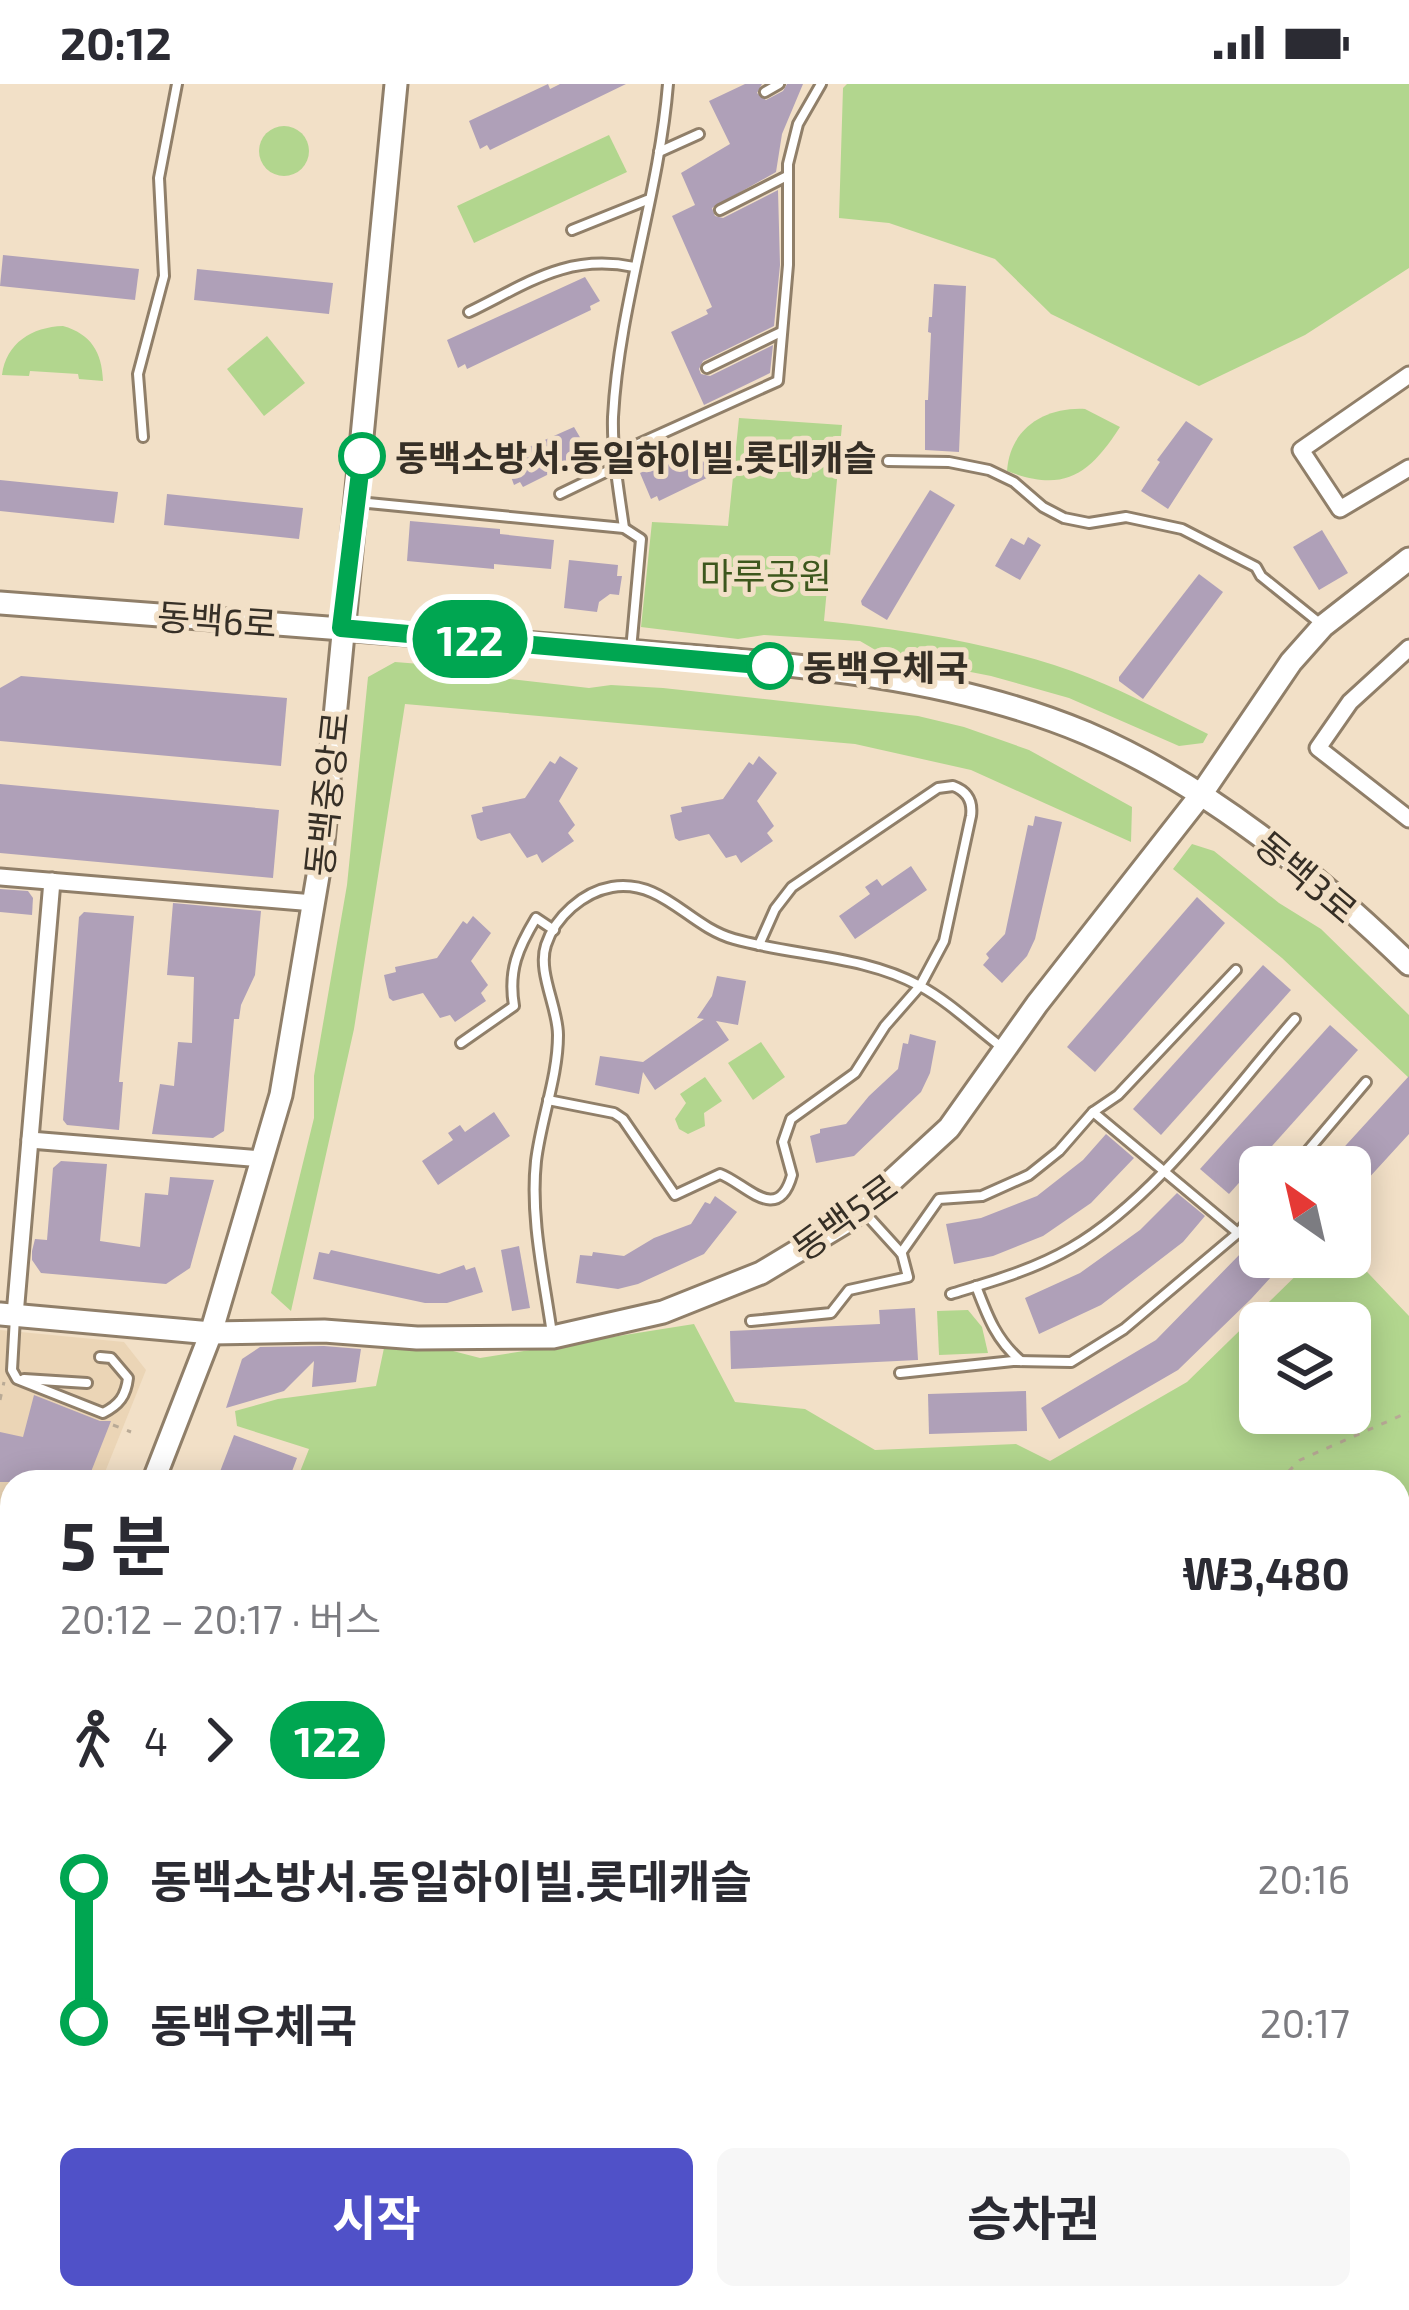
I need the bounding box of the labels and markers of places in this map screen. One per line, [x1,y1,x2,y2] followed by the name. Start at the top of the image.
[340,434,384,478] marker: 동백소방서.동일하이빌.롯데캐슬
[395,435,876,478] place label: 동백소방서.동일하이빌.롯데캐슬
[748,644,792,688] marker: 동백우체국
[803,645,969,688] place label: 동백우체국

